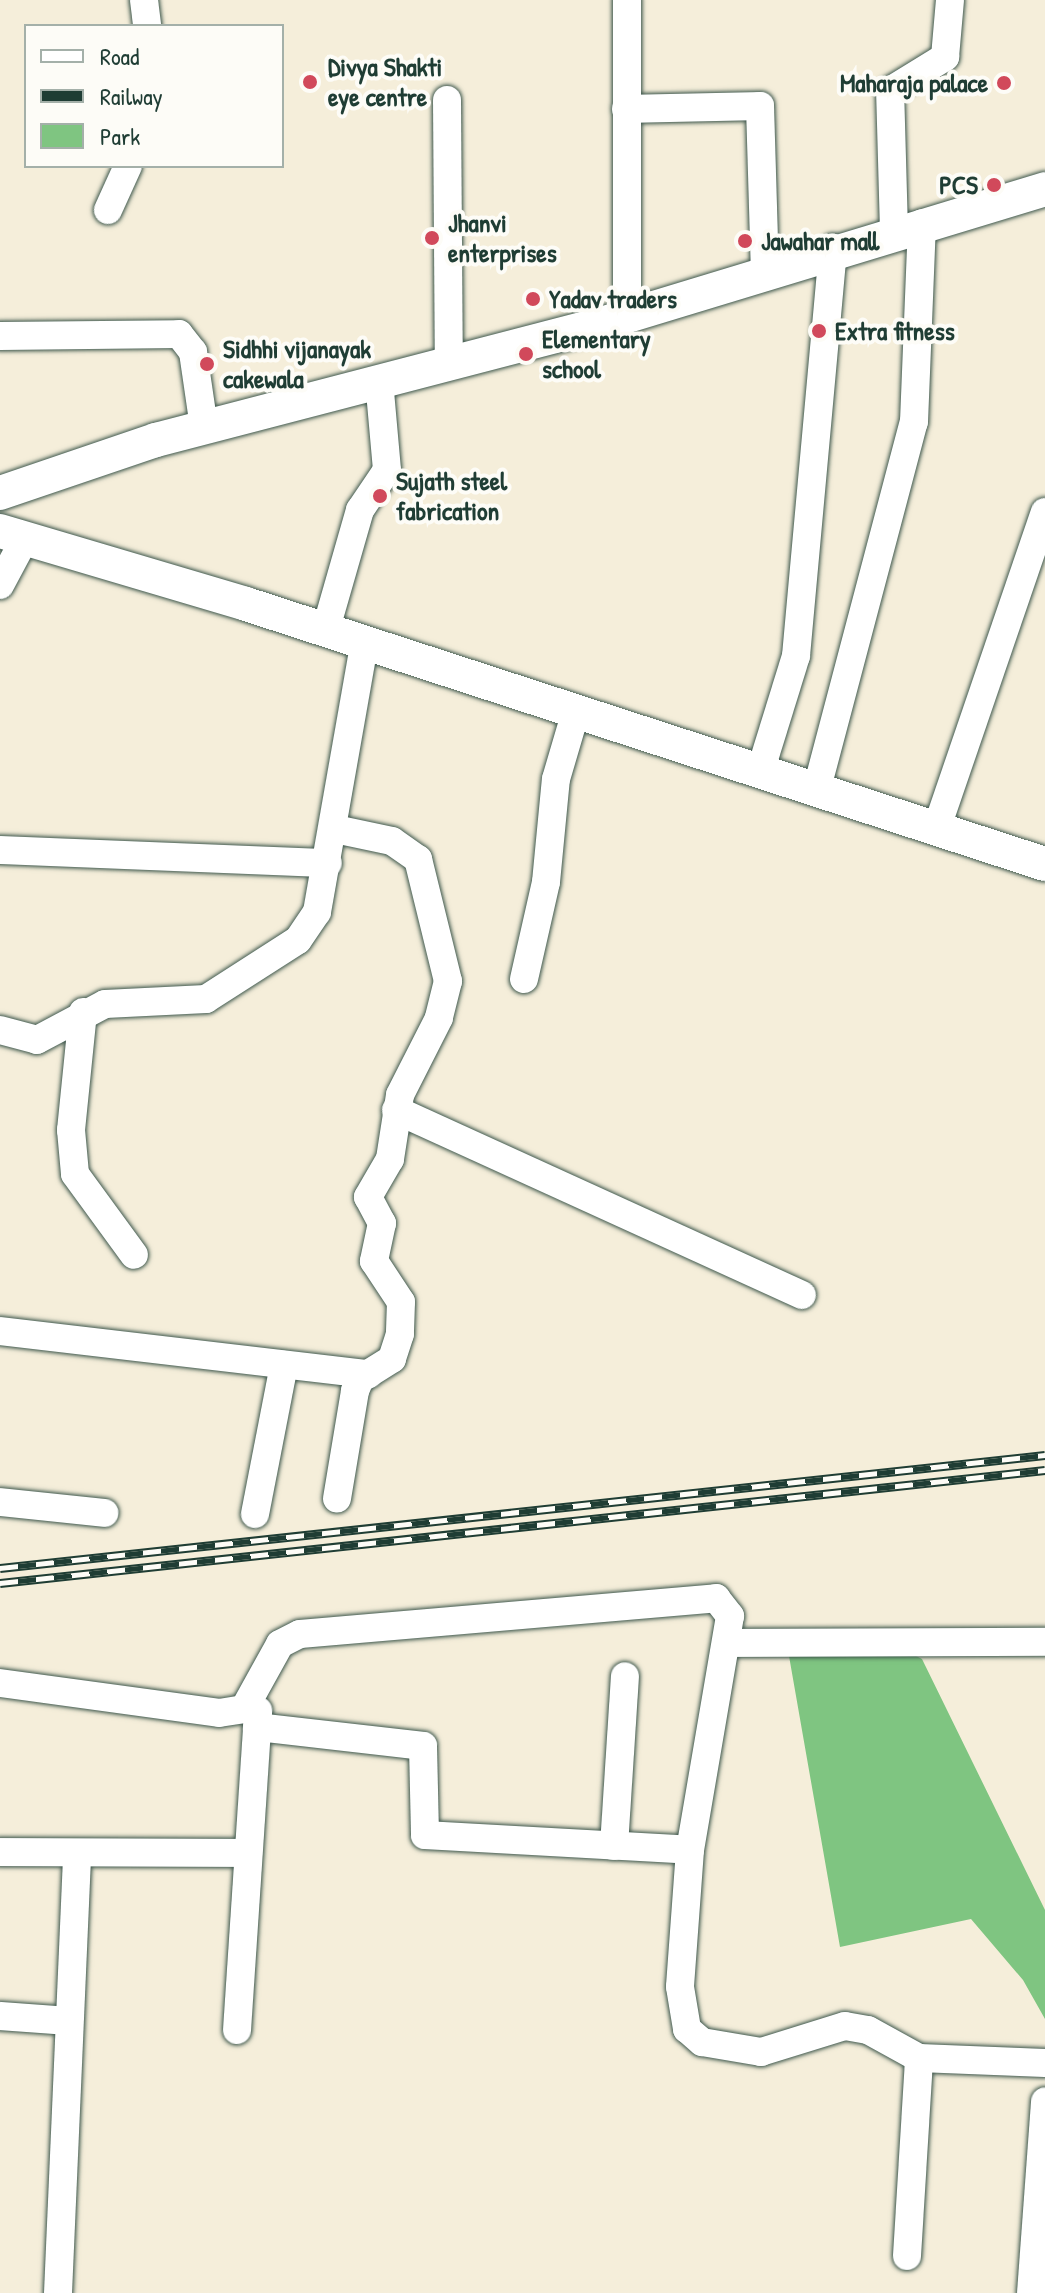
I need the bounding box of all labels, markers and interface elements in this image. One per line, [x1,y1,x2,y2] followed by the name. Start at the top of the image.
[24,24,284,168] legend
[100,40,139,72] text: Road
[328,51,442,112] place label: Divya Shakti eye centre
[840,67,988,99] place label: Maharaja palace
[299,71,321,93] marker: Divya Shakti eye centre
[995,74,1013,92] marker: Maharaja palace
[100,80,163,112] text: Railway
[100,120,140,152] text: Park
[939,169,978,201] place label: PCS
[985,176,1003,194] marker: PCS
[448,207,557,268] place label: Jhanvi enterprises
[761,225,879,257] place label: Jawahar mall
[423,229,441,247] marker: Jhanvi enterprises
[736,232,754,250] marker: Jawahar mall
[549,283,677,315] place label: Yadav traders
[524,290,542,308] marker: Yadav traders
[835,315,955,347] place label: Extra fitness
[810,322,828,340] marker: Extra fitness
[542,323,651,384] place label: Elementary school
[223,333,371,394] place label: Sidhhi vijanayak cakewala
[517,345,535,363] marker: Elementary school
[198,355,216,373] marker: Sidhhi vijanayak cakewala
[396,465,507,526] place label: Sujath steel fabrication
[371,487,389,505] marker: Sujath steel fabrication

